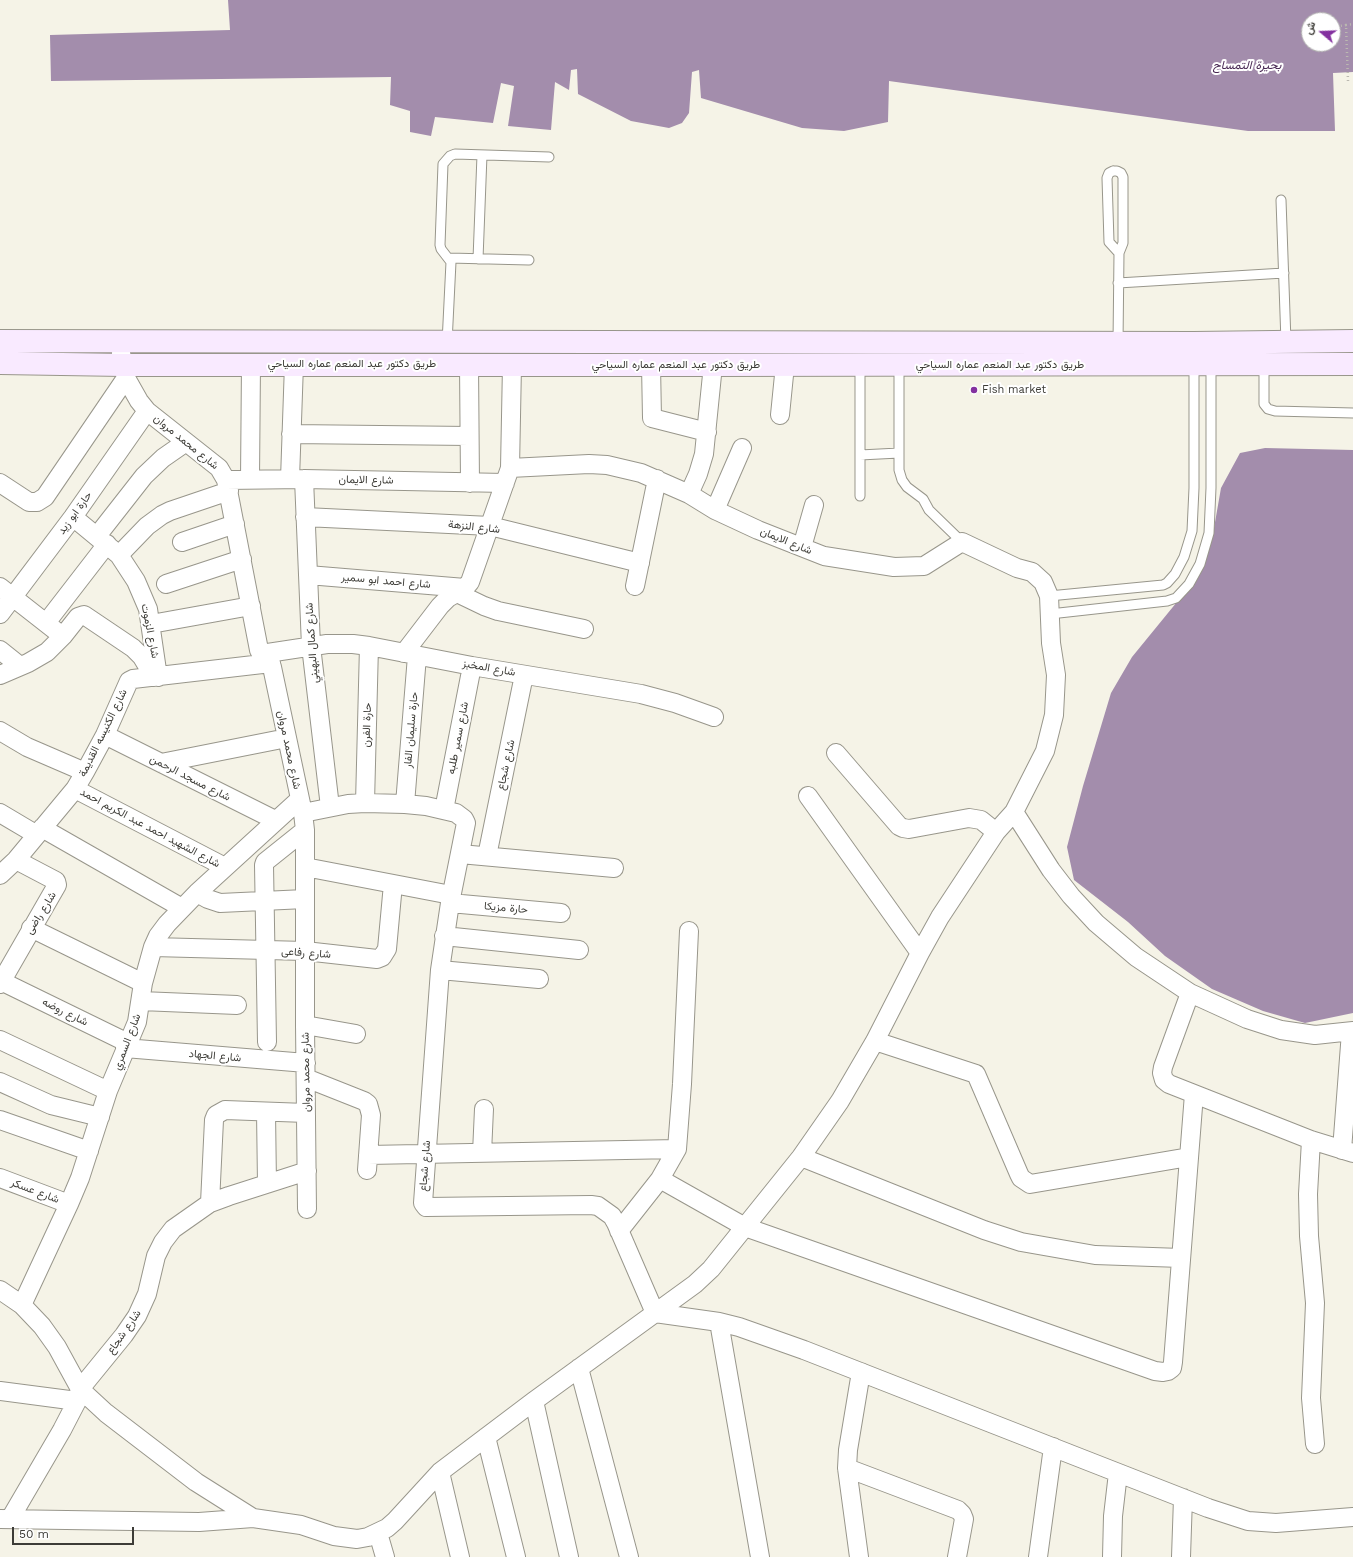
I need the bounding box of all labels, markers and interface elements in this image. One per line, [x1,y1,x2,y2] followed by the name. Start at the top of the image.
[1301,12,1341,52] north arrow
[1302,20,1318,37] text: ش
[1213,58,1281,72] water label: بحيرة التمساح
[268,357,436,371] street label: طريق دكتور عبد المنعم عماره السياحي
[592,358,760,372] street label: طريق دكتور عبد المنعم عماره السياحي
[916,358,1084,372] street label: طريق دكتور عبد المنعم عماره السياحي
[982,383,1046,397] place label: Fish market
[969,385,979,395] marker: Fish market
[151,412,221,472] street label: شارع محمد مروان
[339,473,393,487] street label: شارع الايمان
[55,489,95,537] street label: حارة ابو زيد
[447,518,501,536] street label: شارع النزهة
[758,525,814,557] street label: شارع الايمان
[341,571,431,591] street label: شارع احمد ابو سمير
[303,602,321,684] street label: شارع كمال البهيني
[138,603,162,659] street label: شارع الزموت
[462,657,516,679] street label: شارع المخبز
[76,687,130,779] street label: شارع الكنيسه القديمة
[401,691,421,769] street label: حارة سليمان الفار
[445,701,471,775] street label: شارع سمير طلبه
[360,702,374,748] street label: حارة الفرن
[274,710,304,790] street label: شارع محمد مروان
[494,739,518,791] street label: شارع شجاع
[147,752,233,804] street label: شارع مسجد الرحمن
[78,785,222,871] street label: شارع الشهيد احمد عبد الكريم احمد
[23,889,59,937] street label: شارع راضى
[483,900,529,916] street label: حارة مزيكا
[281,945,331,961] street label: شارع رفاعى
[40,995,90,1029] street label: شارع روضه
[110,1012,144,1072] street label: شارع السمري
[299,1032,313,1112] street label: شارع محمد مروان
[188,1047,242,1065] street label: شارع الجهاد
[417,1140,433,1192] street label: شارع شجاع
[9,1176,61,1206] street label: شارع عسكر
[104,1307,144,1357] street label: شارع شجاع
[14,1519,136,1545] scale bar
[19,1527,49,1541] text: 50 m

